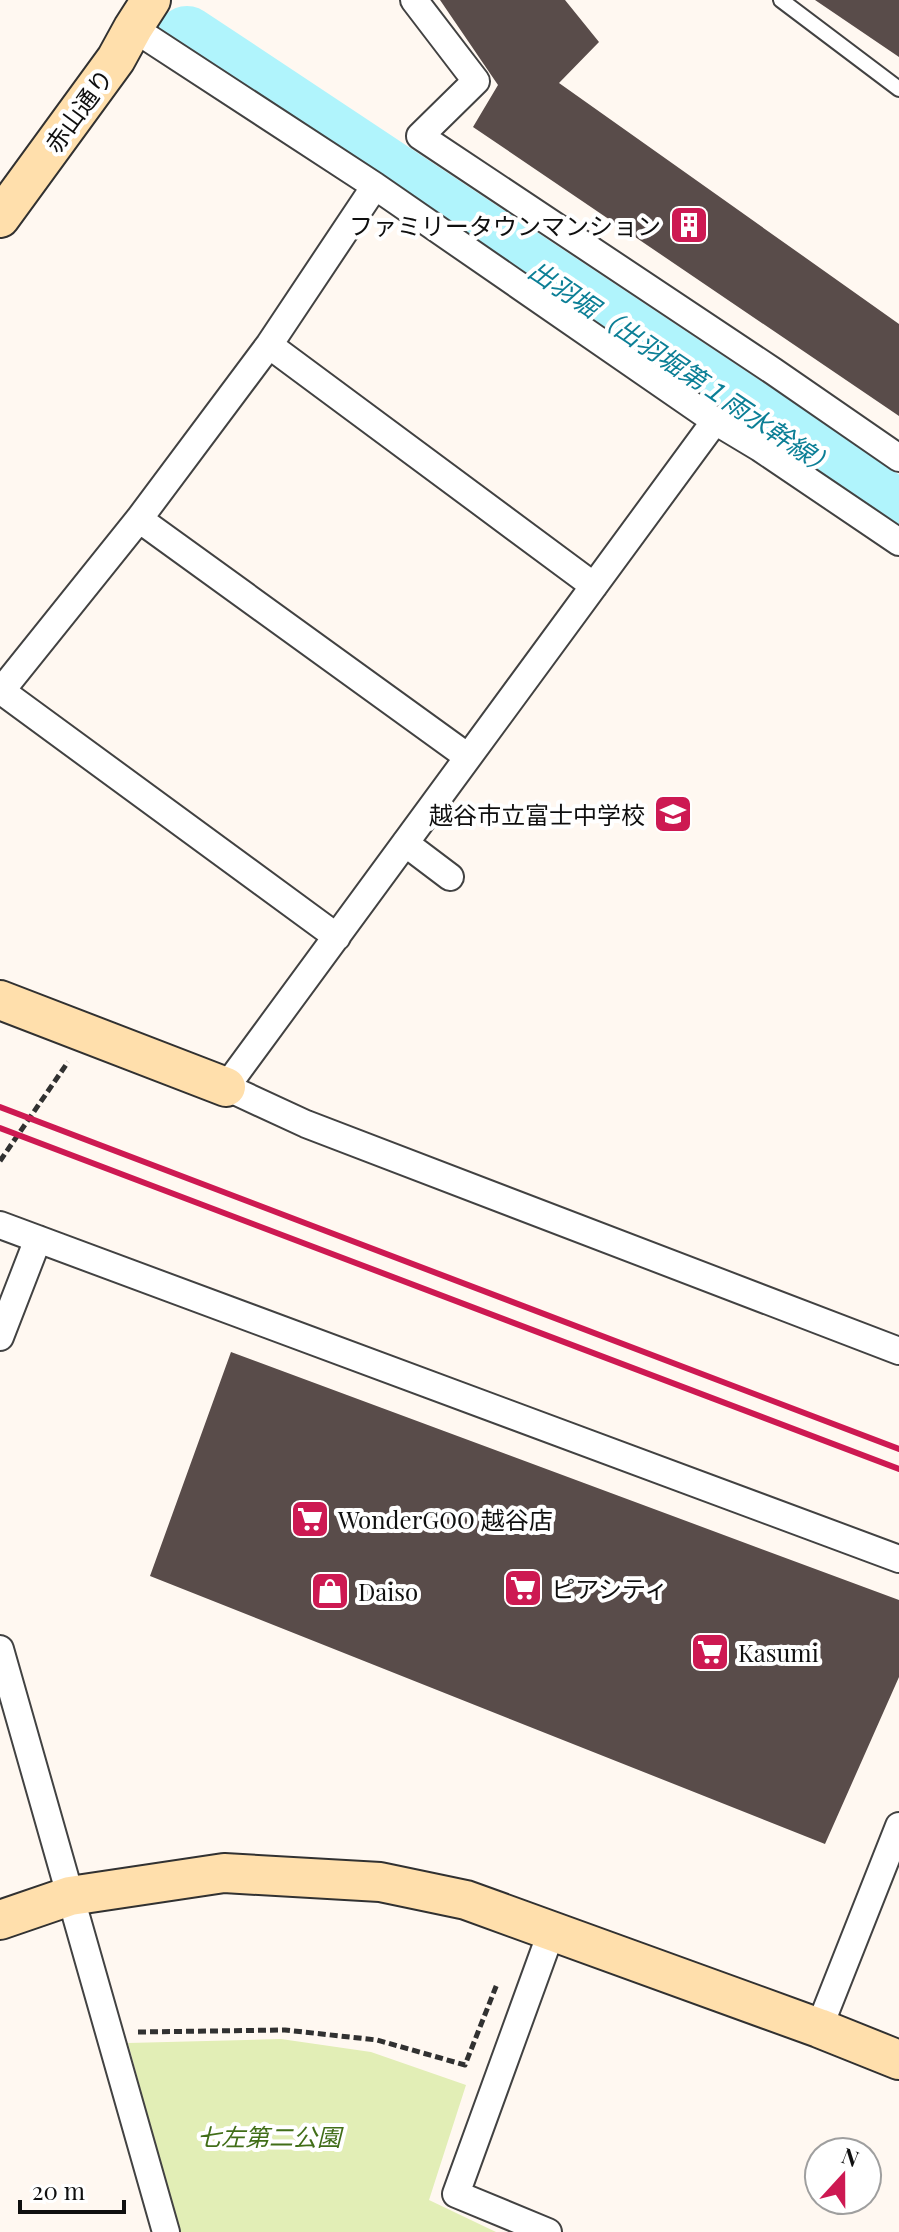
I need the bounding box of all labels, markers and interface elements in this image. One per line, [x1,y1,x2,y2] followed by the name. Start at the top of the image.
[37,62,119,158] street label: 赤山通り
[668,204,710,246] building icon: ファミリータウンマンション
[349,209,661,241] place label: ファミリータウンマンション
[522,252,844,484] water label: 出羽堀（出羽堀第１雨水幹線）
[652,793,694,835] school or university icon: 越谷市立富士中学校
[429,798,645,830] place label: 越谷市立富士中学校
[289,1498,331,1540] supermarket icon: WonderGOO 越谷店
[337,1503,553,1535] place label: WonderGOO 越谷店
[502,1567,544,1609] supermarket icon: ピアシティ
[309,1570,351,1612] shop icon: Daiso
[551,1572,669,1604] place label: ピアシティ
[358,1575,418,1607] place label: Daiso
[689,1631,731,1673] supermarket icon: Kasumi
[738,1636,819,1668] place label: Kasumi
[197,2120,344,2152] park label: 七左第二公園
[803,2136,883,2216] north arrow
[838,2140,863,2173] text: N
[20,2164,124,2214] scale bar
[32,2174,85,2206] text: 20 m

